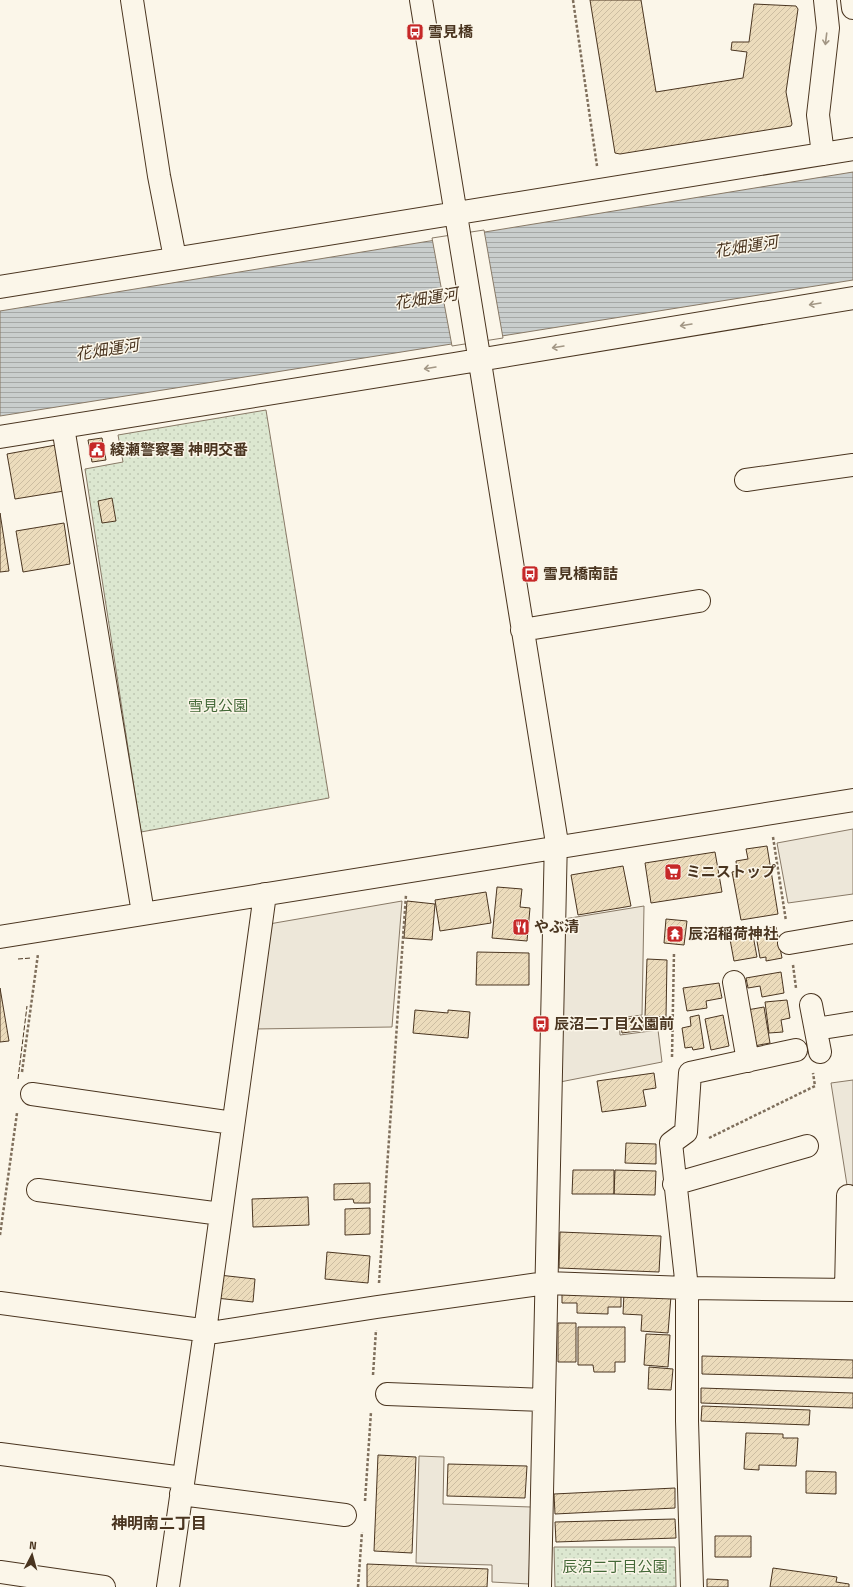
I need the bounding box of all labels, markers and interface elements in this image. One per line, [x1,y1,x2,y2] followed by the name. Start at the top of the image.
[428,20,474,43] place label: 雪見橋
[405,22,425,42] bus stop icon: 雪見橋
[823,32,830,45] one-way arrow
[713,229,782,263] water label: 花畑運河
[393,281,462,315] water label: 花畑運河
[808,300,821,308] one-way arrow
[680,321,693,329] one-way arrow
[74,332,143,366] water label: 花畑運河
[552,343,565,351] one-way arrow
[424,364,437,372] one-way arrow
[110,438,248,461] place label: 綾瀬警察署 神明交番
[87,440,107,460] public building icon: 綾瀬警察署 神明交番
[543,562,618,585] place label: 雪見橋南詰
[520,564,540,584] bus stop icon: 雪見橋南詰
[188,694,248,717] park label: 雪見公園
[686,860,776,883] place label: ミニストップ
[663,862,683,882] supermarket icon: ミニストップ
[534,915,579,938] place label: やぶ清
[511,917,531,937] restaurant icon: やぶ清
[688,922,778,945] place label: 辰沼稲荷神社
[665,924,685,944] temple icon: 辰沼稲荷神社
[554,1012,674,1035] place label: 辰沼二丁目公園前
[531,1014,551,1034] bus stop icon: 辰沼二丁目公園前
[111,1511,207,1535] district label: 神明南二丁目
[12,1535,52,1575] north arrow
[28,1537,38,1553] text: N
[562,1555,668,1578] park label: 辰沼二丁目公園

